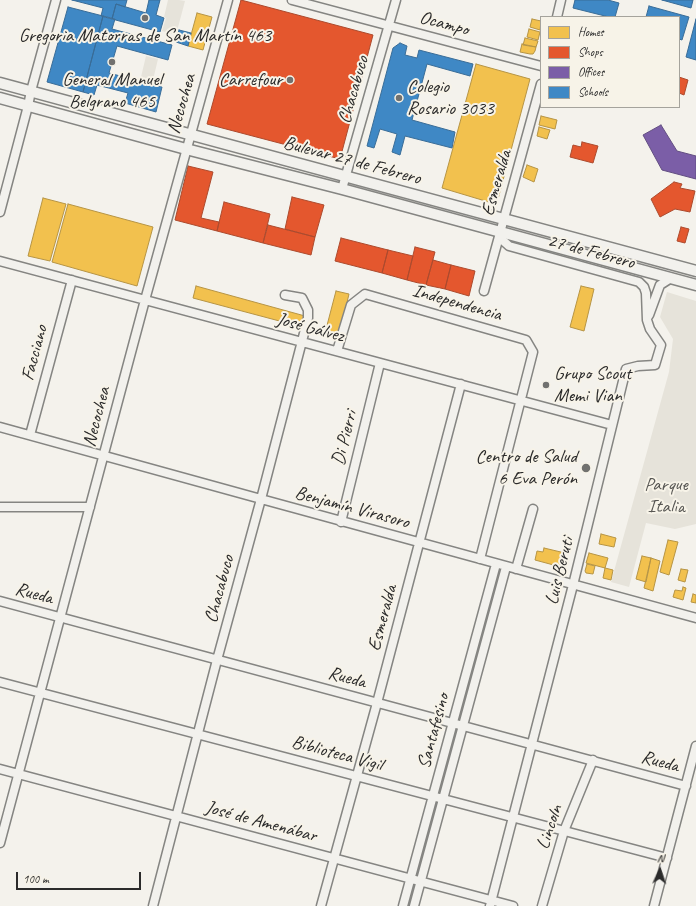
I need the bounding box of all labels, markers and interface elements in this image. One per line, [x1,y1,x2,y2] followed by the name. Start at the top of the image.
[417,7,471,41] street label: Ocampo
[140,13,150,23] marker: Gregoria Matorras de San Martín 463
[540,16,680,108] legend
[578,24,604,40] text: Homes
[19,25,271,47] place label: Gregoria Matorras de San Martín 463
[578,44,603,60] text: Shops
[334,54,374,126] street label: Chacabuco
[107,57,117,67] marker: General Manuel Belgrano 465
[578,64,604,80] text: Offices
[62,69,162,113] place label: General Manuel Belgrano 465
[219,69,282,91] place label: Carrefour
[163,72,201,136] street label: Necochea
[285,75,295,85] marker: Carrefour
[407,76,494,120] place label: Colegio Rosario 3033
[578,84,608,100] text: Schools
[394,93,404,103] marker: Colegio Rosario 3033
[281,132,423,190] street label: Bulevar 27 de Febrero
[477,148,517,218] street label: Esmeralda
[545,229,637,275] street label: 27 de Febrero
[410,279,504,327] street label: Independencia
[274,308,346,348] street label: José Gálvez
[17,323,53,383] street label: Facciano
[554,363,631,407] place label: Grupo Scout Memi Vian
[541,380,551,390] marker: Grupo Scout Memi Vian
[78,385,116,449] street label: Necochea
[327,408,363,468] street label: Di Pierri
[476,446,577,490] place label: Centro de Salud 6 Eva Perón
[580,462,592,474] marker: Centro de Salud 6 Eva Perón
[644,474,688,518] park label: Parque Italia
[292,482,412,534] street label: Benjamín Virasoro
[541,535,579,607] street label: Luis Beruti
[200,553,240,625] street label: Chacabuco
[13,578,55,610] street label: Rueda
[363,583,403,653] street label: Esmeralda
[326,662,368,694] street label: Rueda
[413,691,455,771] street label: Santafesino
[289,731,385,777] street label: Biblioteca Vigil
[639,746,681,778] street label: Rueda
[203,796,319,848] street label: José de Amenábar
[532,802,568,852] street label: Lincoln
[640,850,680,890] north arrow
[657,851,664,865] text: N
[18,864,143,890] scale bar
[23,871,49,887] text: 100 m

